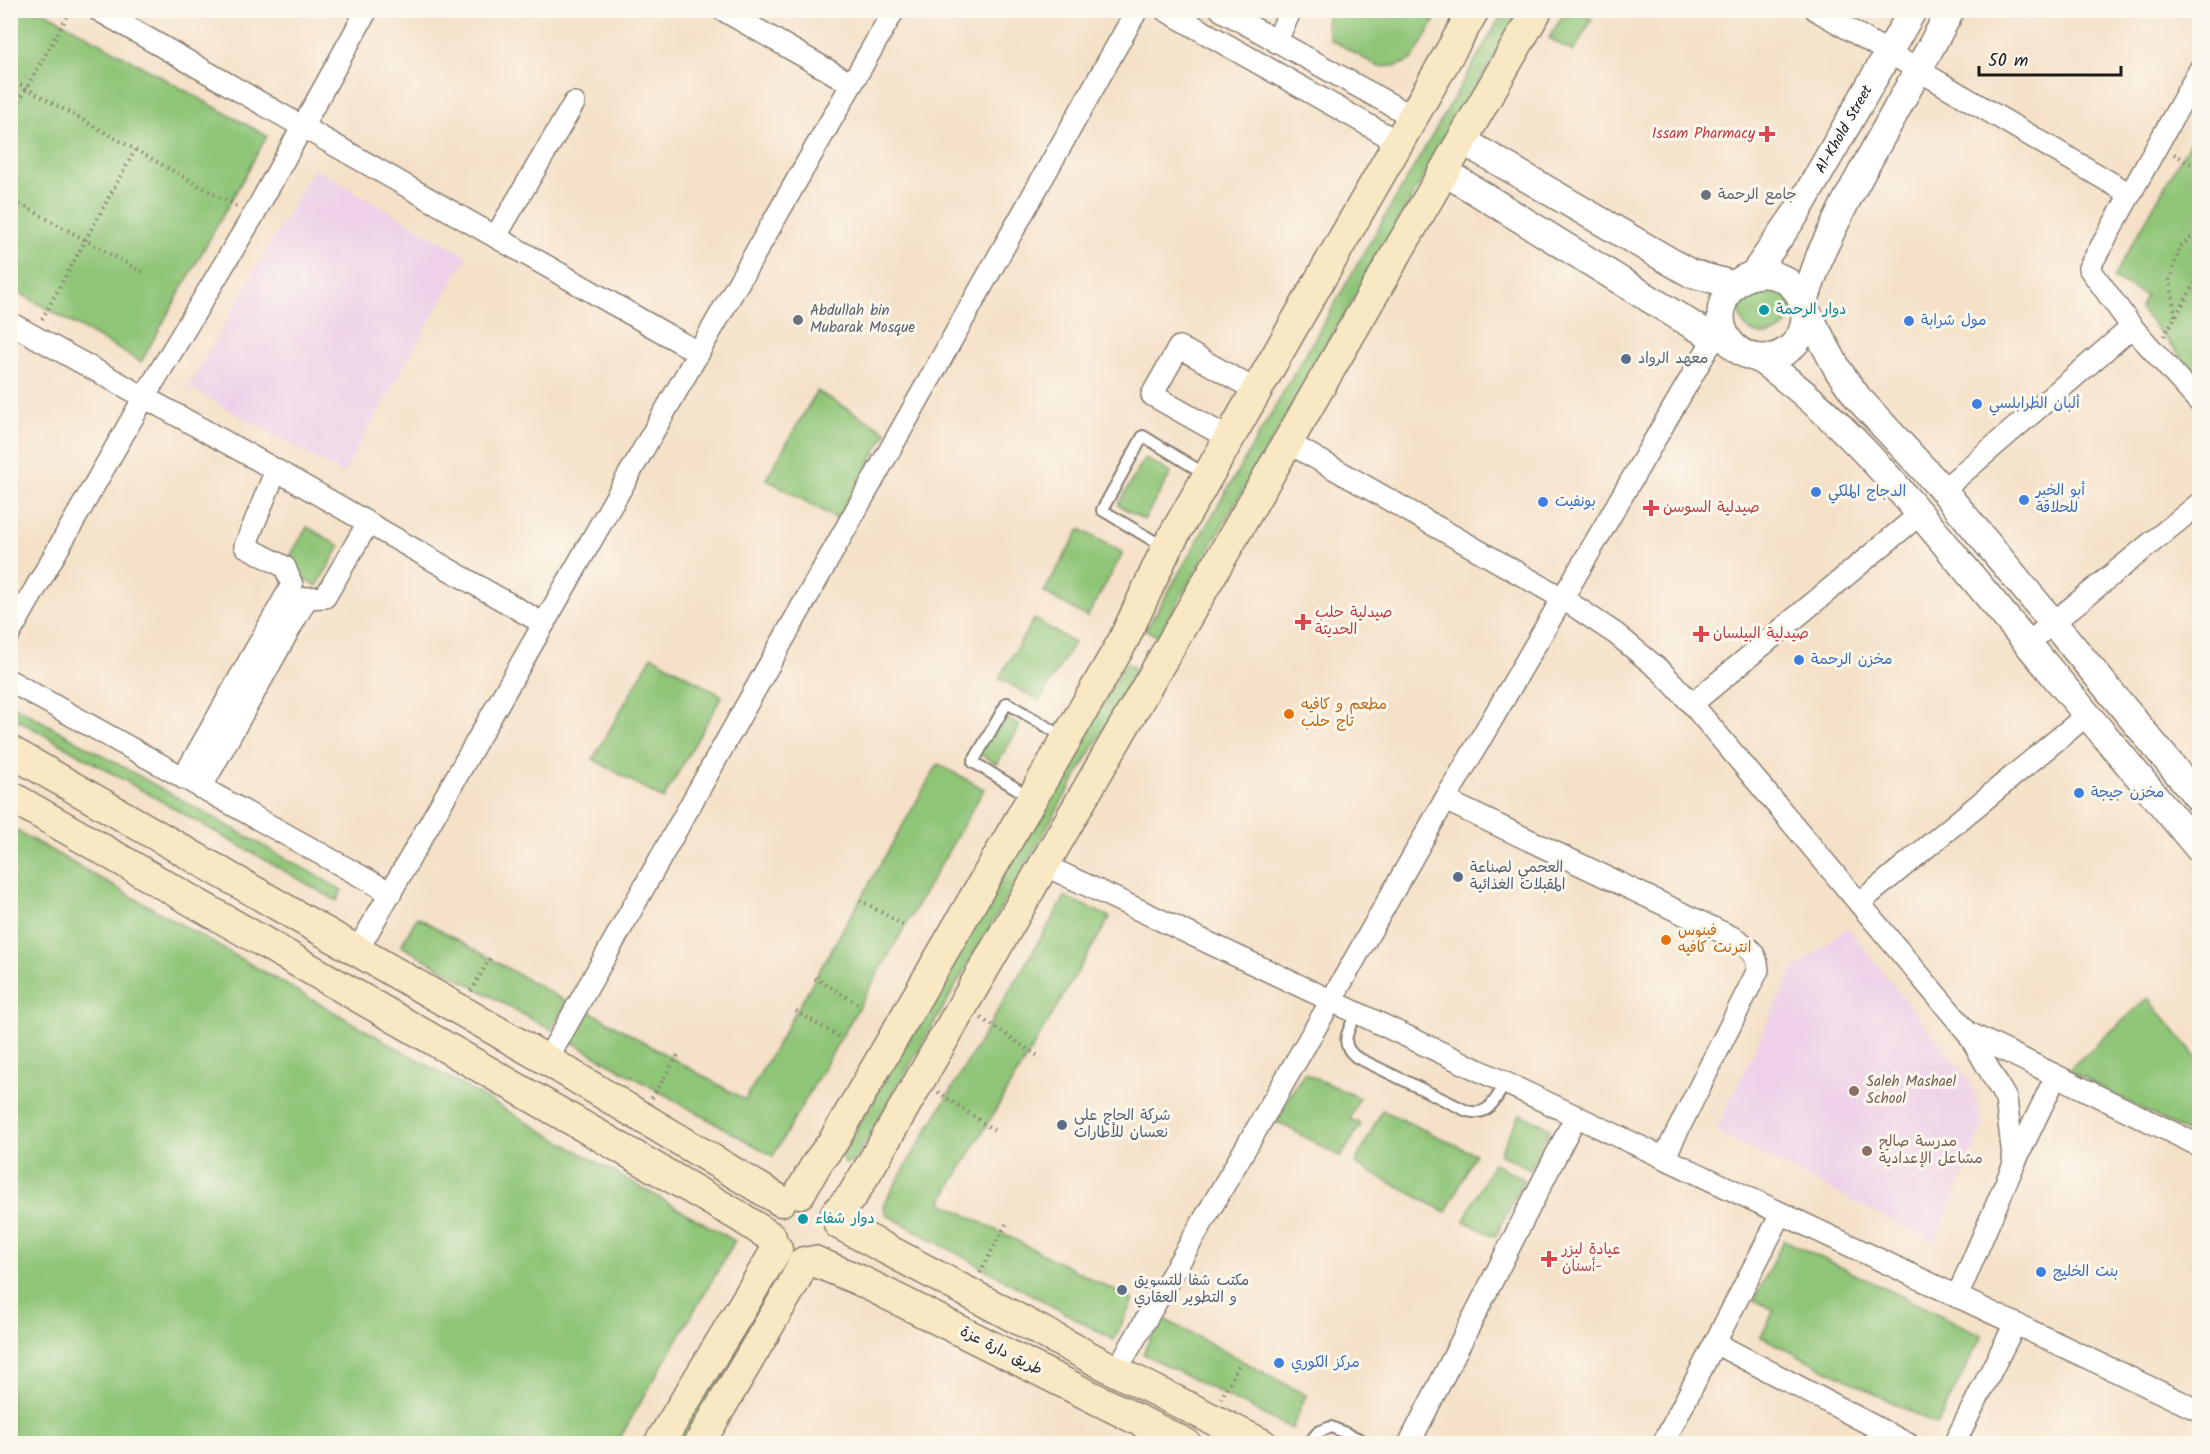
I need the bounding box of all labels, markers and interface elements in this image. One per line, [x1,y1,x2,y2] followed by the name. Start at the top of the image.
[1979,39,2122,77] scale bar
[1988,47,2028,76] text: 50 m
[1809,81,1879,178] street label: Al-Khold Street
[1652,122,1756,146] place label: Issam Pharmacy
[1760,127,1774,141] marker: Issam Pharmacy
[1718,183,1797,207] place label: جامع الرحمة
[1699,188,1713,202] marker: جامع الرحمة
[1776,298,1846,322] place label: دوار الرحمة
[810,299,915,340] place label: Abdullah bin Mubarak Mosque
[1757,303,1771,317] marker: دوار الرحمة
[1921,309,1987,333] place label: مول شرابة
[791,313,805,327] marker: Abdullah bin Mubarak Mosque
[1902,314,1916,328] marker: مول شرابة
[1638,347,1708,371] place label: معهد الرواد
[1619,352,1633,366] marker: معهد الرواد
[1989,392,2080,416] place label: ألبان الطرابلسي
[1970,397,1984,411] marker: ألبان الطرابلسي
[2035,479,2085,520] place label: أبو الخير للحلاقة
[1828,480,1906,504] place label: الدجاج الملكي
[1809,485,1823,499] marker: الدجاج الملكي
[1555,490,1596,514] place label: بونفيت
[2017,493,2031,507] marker: أبو الخير للحلاقة
[1536,495,1550,509] marker: بونفيت
[1663,496,1760,520] place label: صيدلية السوسن
[1644,501,1658,515] marker: صيدلية السوسن
[1315,601,1392,642] place label: صيدلية حلب الحديثة
[1296,615,1310,629] marker: صيدلية حلب الحديثة
[1713,622,1809,646] place label: صيدلية البيلسان
[1694,627,1708,641] marker: صيدلية البيلسان
[1811,648,1892,672] place label: مخزن الرحمة
[1792,653,1806,667] marker: مخزن الرحمة
[1301,693,1387,734] place label: مطعم و كافيه تاج حلب
[1282,707,1296,721] marker: مطعم و كافيه تاج حلب
[2091,781,2164,805] place label: مخزن جيجة
[2072,786,2086,800] marker: مخزن جيجة
[1470,856,1565,897] place label: العجمي لصناعة المقبلات الغذائية
[1451,870,1465,884] marker: العجمي لصناعة المقبلات الغذائية
[1678,919,1751,960] place label: فينوس انترنت كافيه
[1659,933,1673,947] marker: فينوس انترنت كافيه
[1866,1070,1957,1111] place label: Saleh Mashael School
[1847,1084,1861,1098] marker: Saleh Mashael School
[1074,1104,1171,1145] place label: شركة الحاج علي نعسان للأطارات
[1055,1118,1069,1132] marker: شركة الحاج علي نعسان للأطارات
[1879,1130,1983,1171] place label: مدرسة صالح مشاعل الإعدادية
[1860,1144,1874,1158] marker: مدرسة صالح مشاعل الإعدادية
[815,1207,875,1231] place label: دوار شفاء
[796,1212,810,1226] marker: دوار شفاء
[1561,1238,1620,1279] place label: عيادة ليزر أسنان-
[1540,1250,1558,1268] marker: عيادة ليزر أسنان-
[2053,1260,2118,1284] place label: بنت الخليج
[2034,1265,2048,1279] marker: بنت الخليج
[1134,1269,1249,1310] place label: مكتب شفا للتسويق و التطوير العقاري
[1115,1283,1129,1297] marker: مكتب شفا للتسويق و التطوير العقاري
[956,1320,1046,1382] street label: طريق دارة عزة
[1291,1351,1360,1375] place label: مركز الكوري
[1272,1356,1286,1370] marker: مركز الكوري

